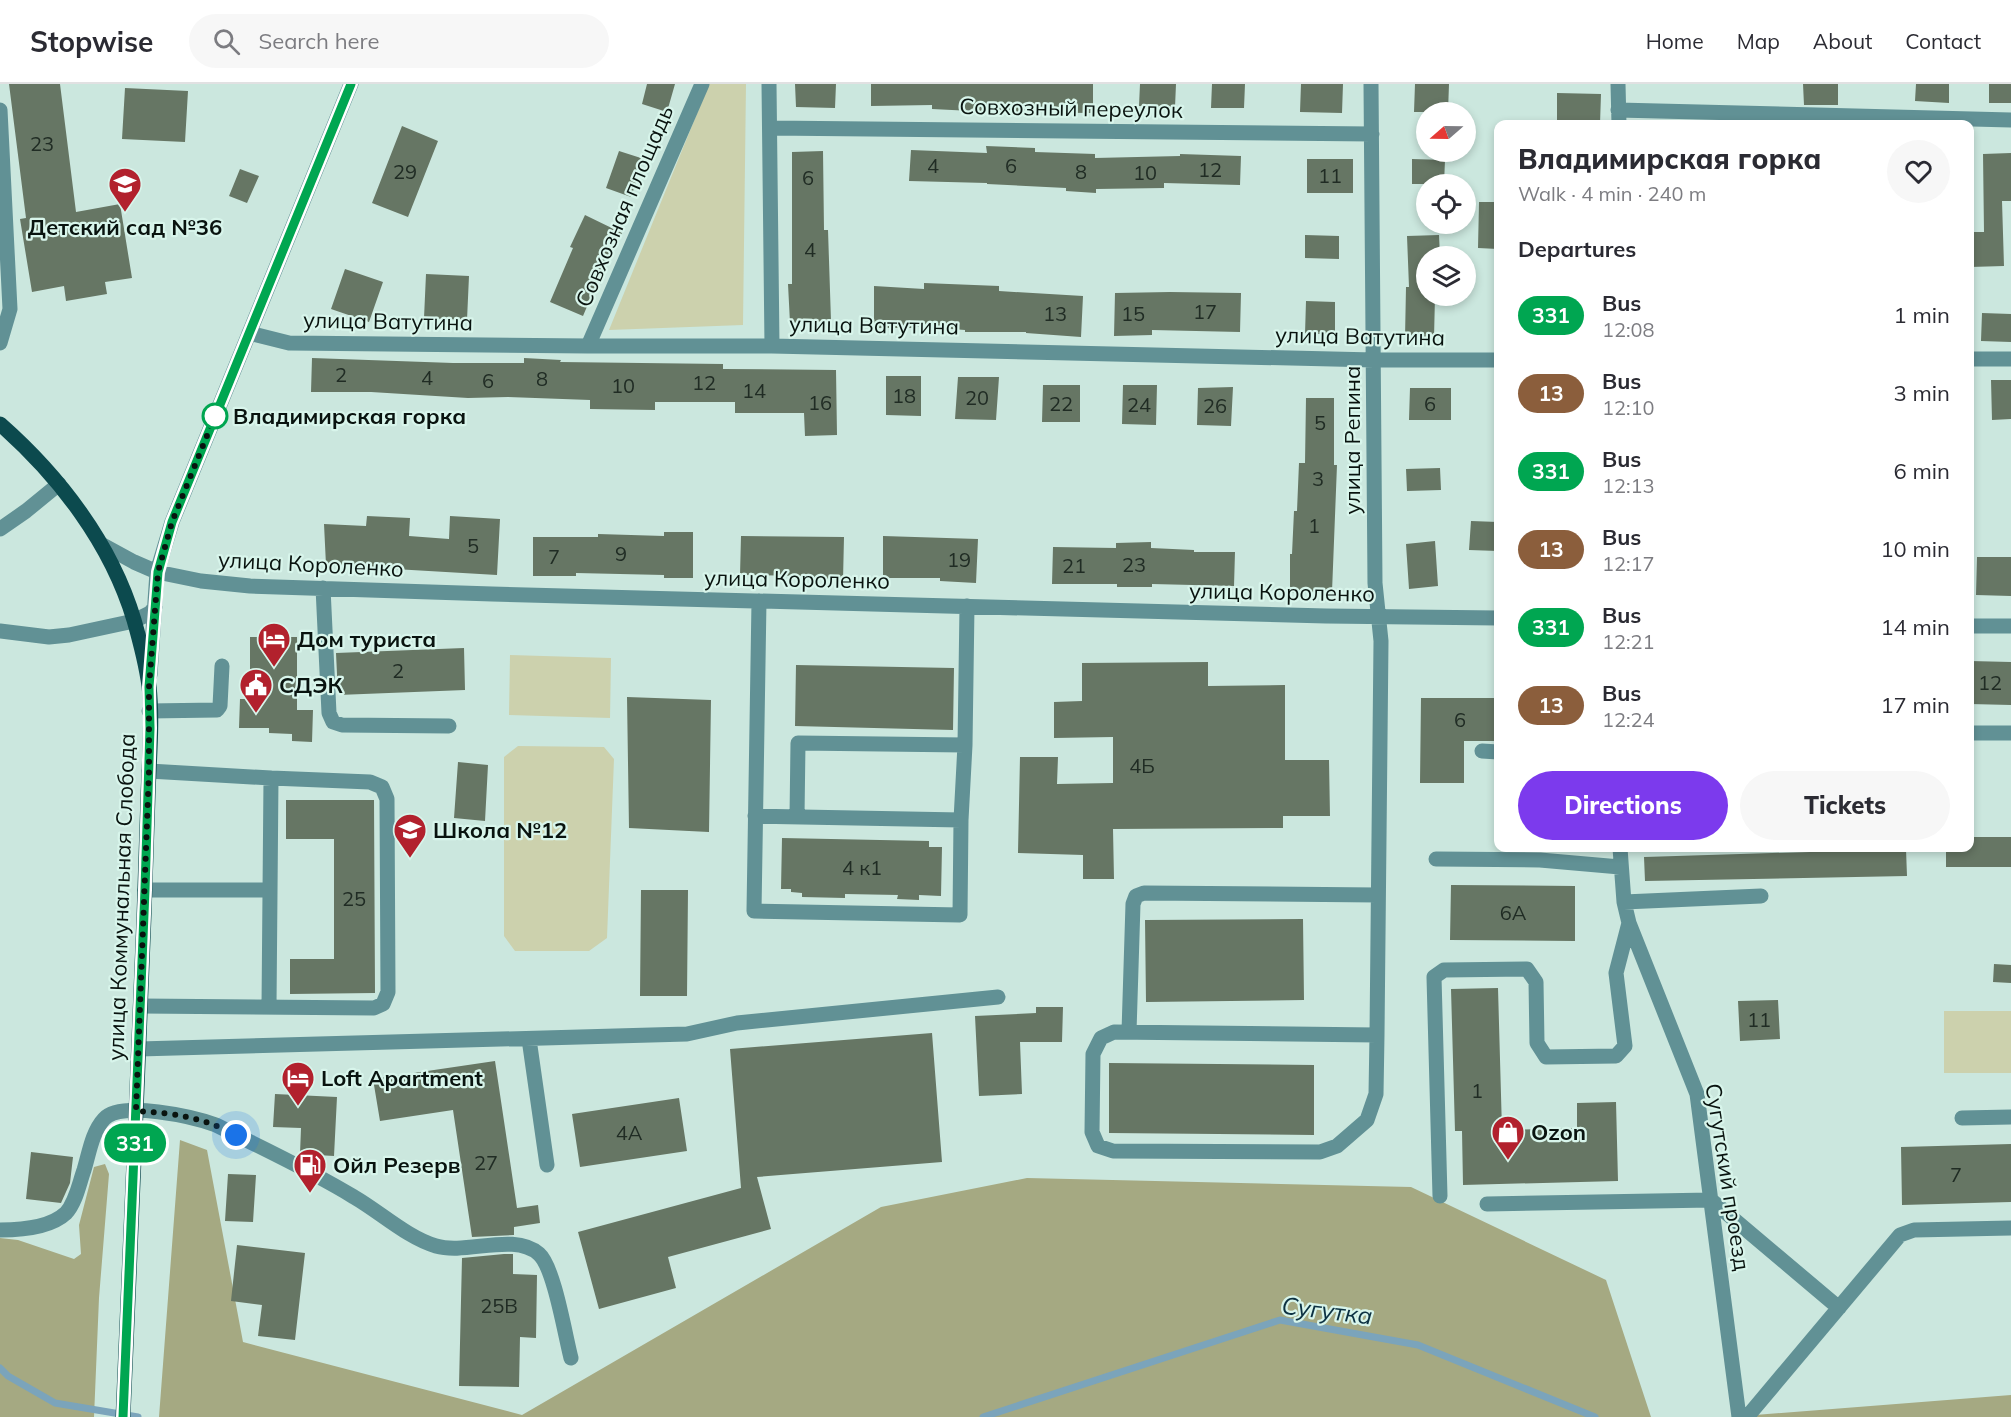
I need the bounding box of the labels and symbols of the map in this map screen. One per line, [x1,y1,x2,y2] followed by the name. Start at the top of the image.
[959,92,1183,124] street label: Совхозный переулок
[569,101,679,311] street label: Совхозная площадь
[1416,102,1476,162] north arrow
[30,131,54,156] house number: 23
[927,153,939,178] house number: 4
[1005,153,1017,178] house number: 6
[1198,157,1222,182] house number: 12
[393,159,417,184] house number: 29
[1075,159,1087,184] house number: 8
[1133,160,1157,185] house number: 10
[1318,163,1342,188] house number: 11
[802,165,814,190] house number: 6
[107,166,143,213] school or university icon: Детский сад №36
[28,213,222,241] place label: Детский сад №36
[804,237,816,262] house number: 4
[1193,299,1217,324] house number: 17
[1043,301,1067,326] house number: 13
[1121,301,1145,326] house number: 15
[303,306,473,336] street label: улица Ватутина
[789,310,959,340] street label: улица Ватутина
[1275,321,1445,351] street label: улица Ватутина
[335,362,347,387] house number: 2
[421,365,433,390] house number: 4
[536,366,548,391] house number: 8
[1338,366,1366,514] street label: улица Репина
[482,368,494,393] house number: 6
[692,370,716,395] house number: 12
[611,373,635,398] house number: 10
[742,378,766,403] house number: 14
[892,383,916,408] house number: 18
[965,385,989,410] house number: 20
[808,390,832,415] house number: 16
[1049,391,1073,416] house number: 22
[1424,391,1436,416] house number: 6
[1127,392,1151,417] house number: 24
[1203,393,1227,418] house number: 26
[233,402,466,430] place label: Владимирская горка
[202,403,228,429] marker: Владимирская горка
[1314,410,1326,435] house number: 5
[1312,466,1324,491] house number: 3
[1308,513,1320,538] house number: 1
[467,533,479,558] house number: 5
[615,541,627,566] house number: 9
[548,544,560,569] house number: 7
[217,545,405,583] street label: улица Короленко
[947,547,971,572] house number: 19
[1122,552,1146,577] house number: 23
[1062,553,1086,578] house number: 21
[704,563,890,595] street label: улица Короленко
[1189,576,1375,608] street label: улица Короленко
[256,621,292,668] hotel icon: Дом туриста
[297,625,436,653] place label: Дом туриста
[392,658,404,683] house number: 2
[238,667,274,714] public building icon: СДЭК
[1978,670,2002,695] house number: 12
[279,671,343,699] place label: СДЭК
[1454,707,1466,732] house number: 6
[101,733,141,1061] street label: улица Коммунальная Слобода
[1129,753,1155,778] house number: 4Б
[392,812,428,859] school or university icon: Школа №12
[433,816,567,844] place label: Школа №12
[842,855,882,880] house number: 4 к1
[342,886,366,911] house number: 25
[1500,900,1527,925] house number: 6А
[1747,1007,1771,1032] house number: 11
[280,1060,316,1107] hotel icon: Loft Apartment
[321,1064,483,1092] place label: Loft Apartment
[1471,1078,1483,1103] house number: 1
[1699,1081,1757,1273] street label: Сугутский проезд
[1490,1114,1526,1161] shop icon: Ozon
[1531,1118,1586,1146] place label: Ozon
[221,1120,251,1150] your location
[616,1120,643,1145] house number: 4А
[100,1124,170,1162] line badge: 331
[292,1147,328,1194] fuel station icon: Ойл Резерв
[474,1150,498,1175] house number: 27
[333,1151,461,1179] place label: Ойл Резерв
[1950,1162,1962,1187] house number: 7
[1280,1290,1374,1330] water label: Сугутка
[480,1293,518,1318] house number: 25В

